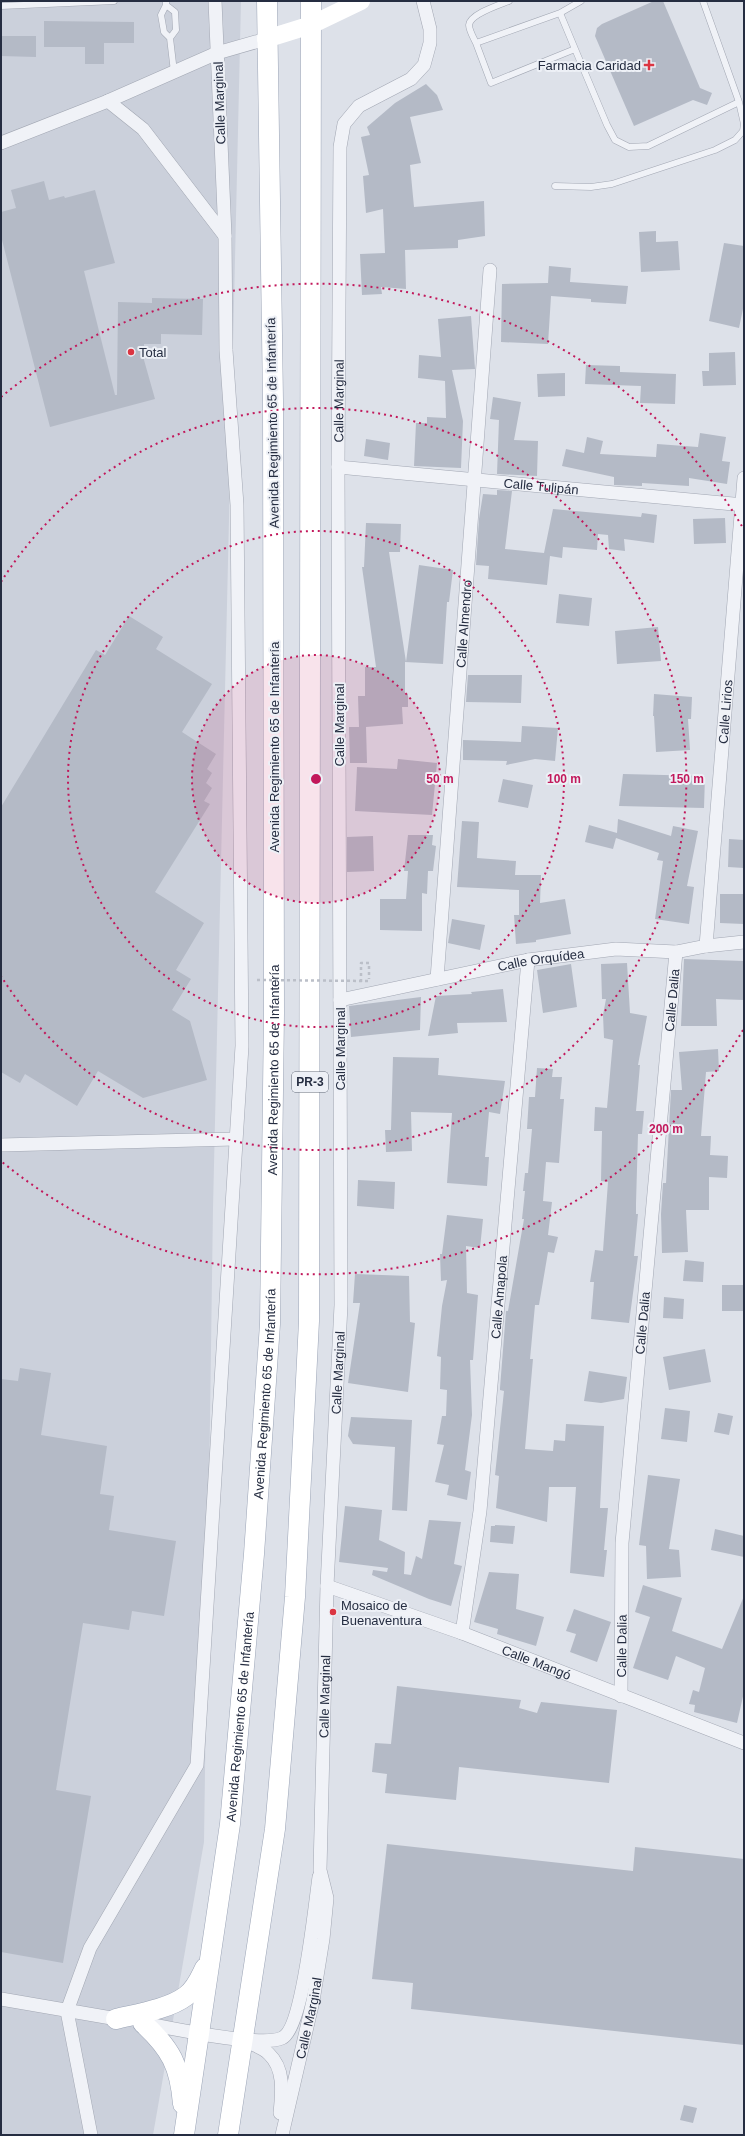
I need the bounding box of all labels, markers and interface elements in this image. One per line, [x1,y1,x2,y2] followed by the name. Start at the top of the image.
[538,58,641,73] place label: Farmacia Caridad
[644,60,654,70] marker: Farmacia Caridad
[211,61,228,145] street label: Calle Marginal
[263,317,282,529] street label: Avenida Regimiento 65 de Infantería
[139,345,167,360] place label: Total
[126,347,136,357] marker: Total
[331,359,347,442] street label: Calle Marginal
[503,476,579,497] street label: Calle Tulipán
[453,579,475,669] street label: Calle Almendro
[267,641,282,852] street label: Avenida Regimiento 65 de Infantería
[715,679,736,744] street label: Calle Lirios
[332,683,347,767] street label: Calle Marginal
[309,772,323,786] centre of rings
[426,772,454,786] text: 50 m
[547,772,581,786] text: 100 m
[670,772,704,786] text: 150 m
[496,946,586,974] street label: Calle Orquídea
[265,964,282,1176] street label: Avenida Regimiento 65 de Infantería
[662,968,682,1032] street label: Calle Dalia
[333,1007,348,1091] street label: Calle Marginal
[292,1072,328,1092] road number: PR-3
[649,1122,683,1136] text: 200 m
[488,1254,510,1340] street label: Calle Amapola
[251,1288,278,1500] street label: Avenida Regimiento 65 de Infantería
[632,1290,653,1355] street label: Calle Dalia
[329,1331,348,1415] street label: Calle Marginal
[341,1598,423,1628] place label: Mosaico de Buenaventura
[328,1607,338,1617] marker: Mosaico de Buenaventura
[223,1610,257,1823] street label: Avenida Regimiento 65 de Infantería
[614,1614,630,1678] street label: Calle Dalia
[500,1642,573,1683] street label: Calle Mangó
[316,1655,333,1738] street label: Calle Marginal
[293,1976,325,2060] street label: Calle Marginal

